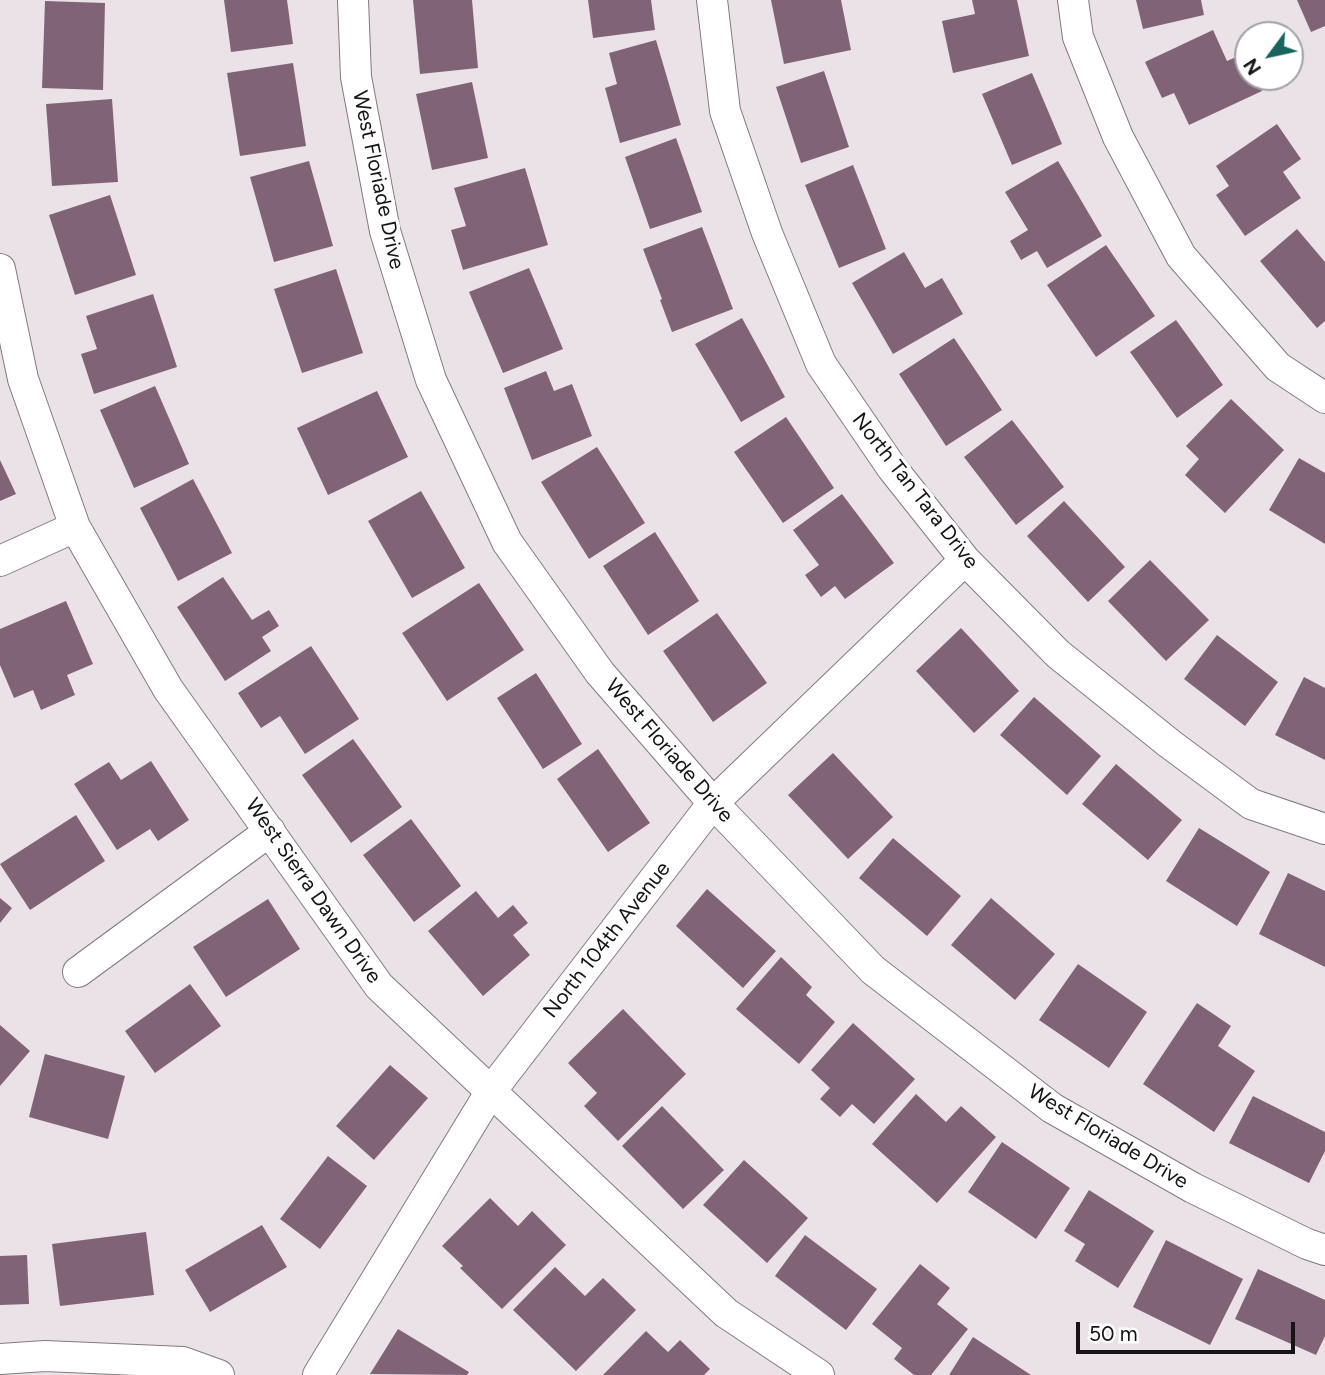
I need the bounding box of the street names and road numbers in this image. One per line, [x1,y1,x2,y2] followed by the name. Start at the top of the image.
[347,88,409,272] street label: West Floriade Drive
[846,408,984,574] street label: North Tan Tara Drive
[600,674,738,828] street label: West Floriade Drive
[240,794,386,988] street label: West Sierra Dawn Drive
[538,857,676,1023] street label: North 104th Avenue
[1023,1079,1193,1195] street label: West Floriade Drive

